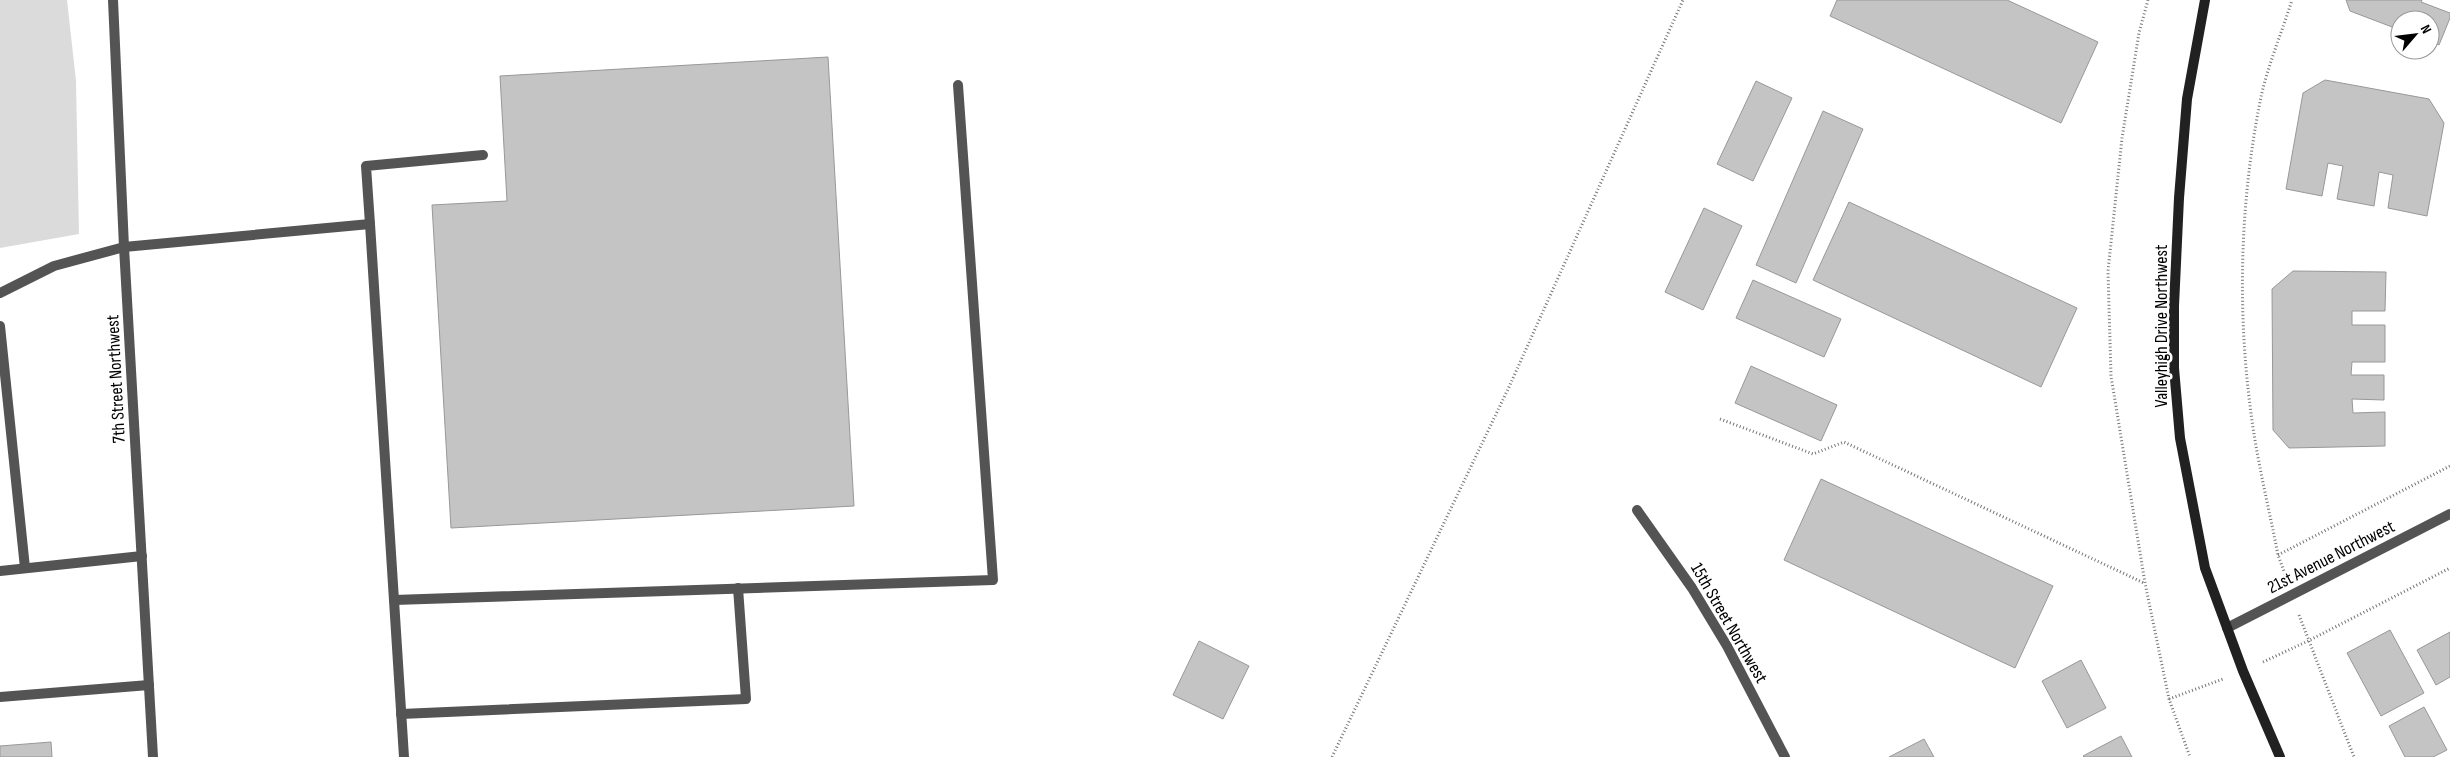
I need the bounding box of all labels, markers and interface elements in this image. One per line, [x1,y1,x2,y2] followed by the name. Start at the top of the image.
[2390,10,2440,60] north arrow
[2417,22,2435,36] text: N
[2151,244,2172,407] street label: Valleyhigh Drive Northwest
[102,314,130,444] street label: 7th Street Northwest
[2264,516,2399,598] street label: 21st Avenue Northwest
[1686,559,1772,687] street label: 15th Street Northwest

